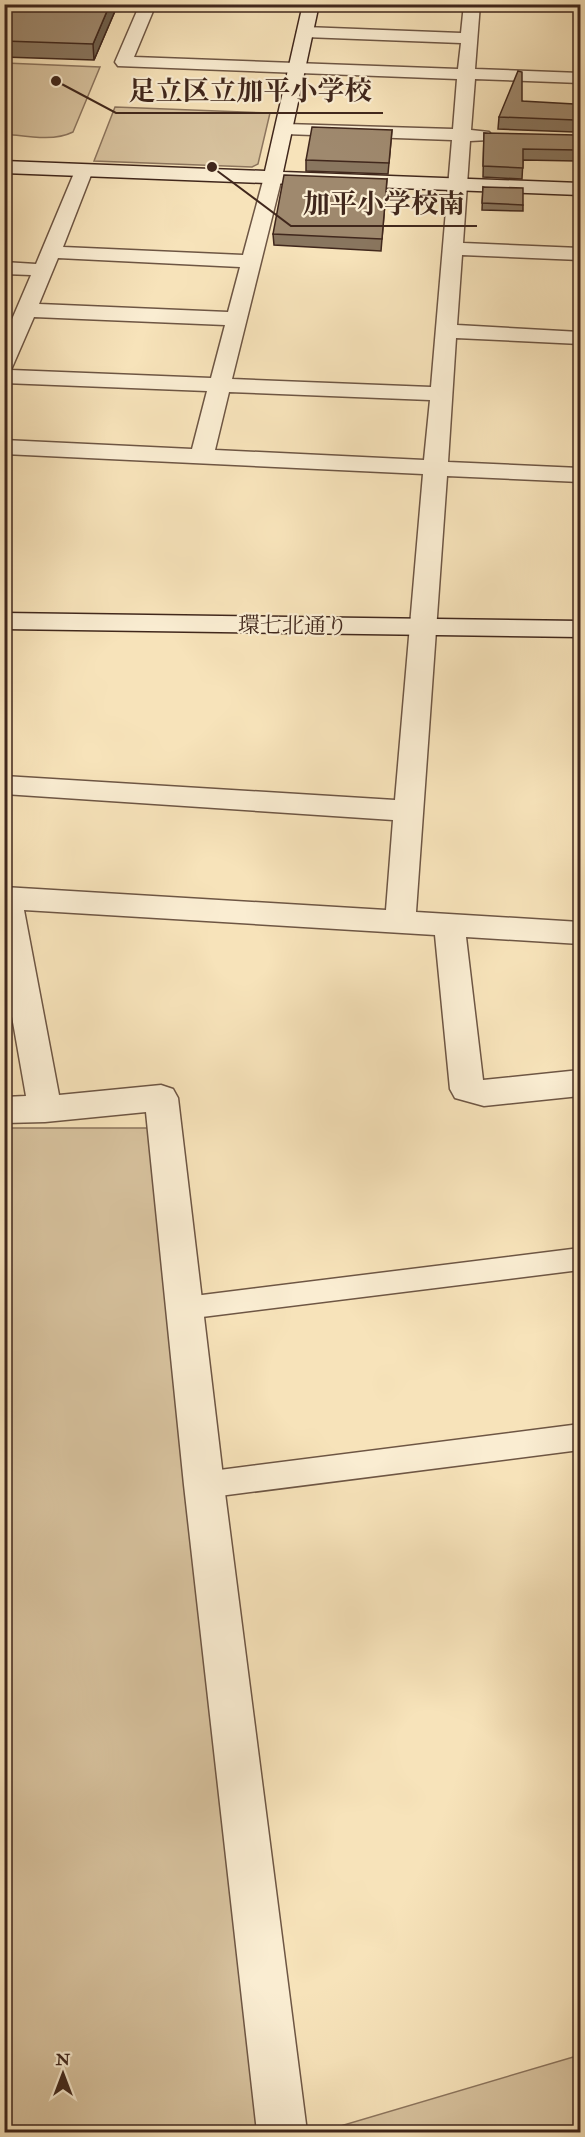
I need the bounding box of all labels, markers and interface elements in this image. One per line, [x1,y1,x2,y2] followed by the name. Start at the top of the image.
[116,68,383,113] callout: 足立区立加平小学校
[129,75,372,108] text: 足立区立加平小学校
[291,181,477,226] callout: 加平小学校南
[303,188,465,221] text: 加平小学校南
[238,611,348,641] street label: 環七北通り
[33,2044,93,2104] north arrow
[55,2050,71,2070] text: N

